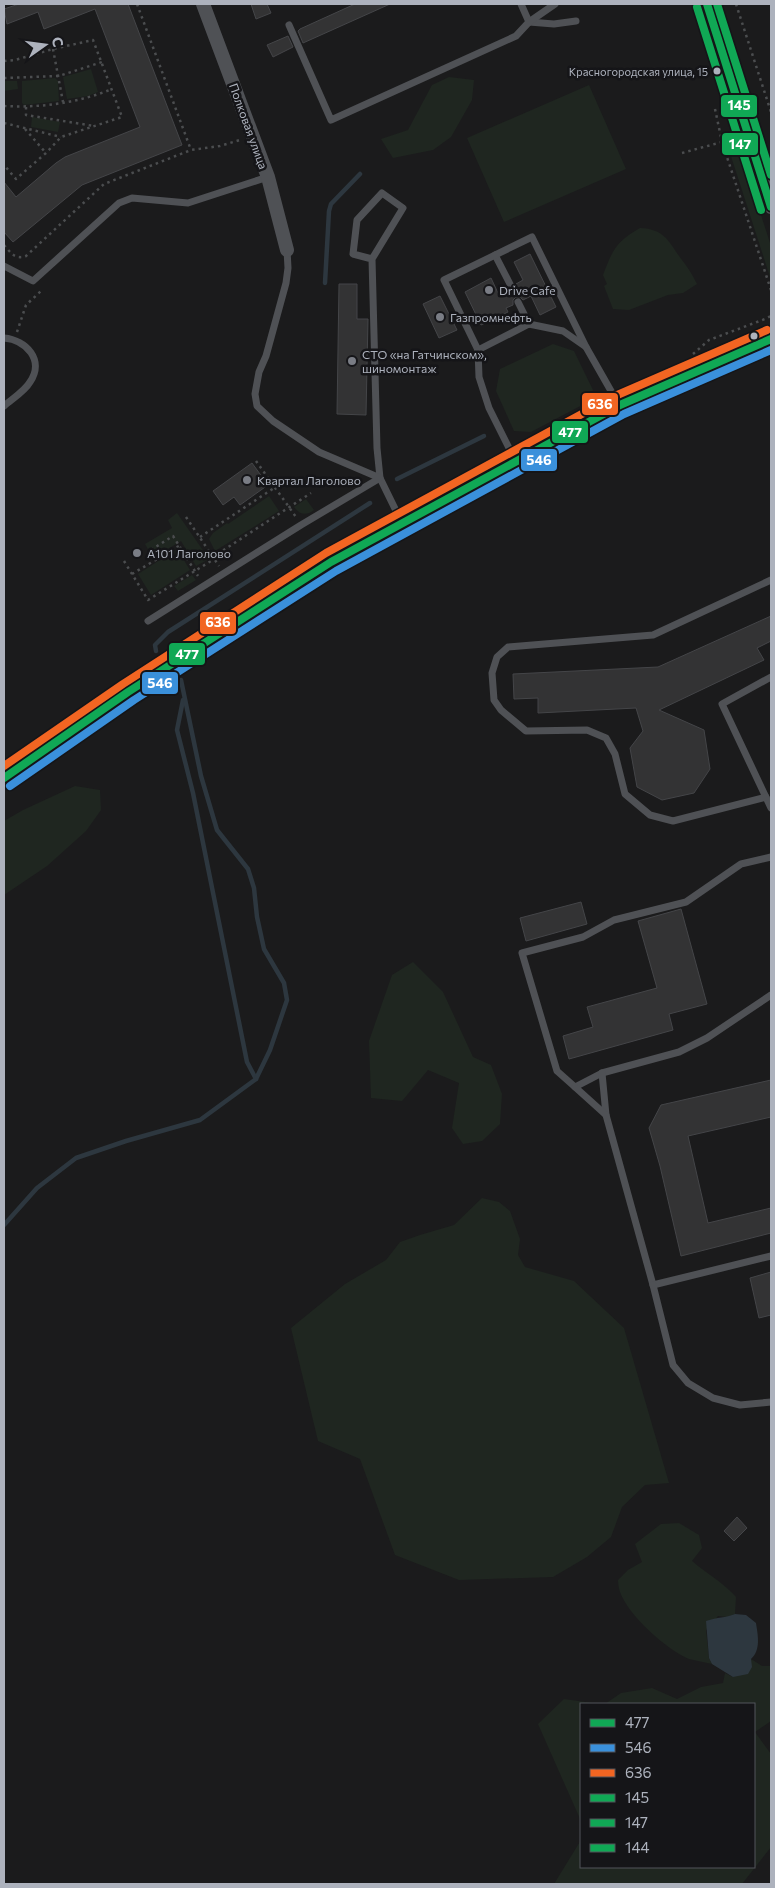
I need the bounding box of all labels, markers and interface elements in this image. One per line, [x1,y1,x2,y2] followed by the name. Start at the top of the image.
[20,20,70,70] north arrow
[49,35,68,48] text: С
[569,65,708,78] place label: Красногородская улица, 15
[712,66,722,76] marker: Красногородская улица, 15
[227,81,271,171] street label: Полковая улица
[720,94,758,118] line badge: 145
[727,96,751,113] text: 145
[721,132,759,156] line badge: 147
[729,135,751,152] text: 147
[499,283,556,297] place label: Drive Cafe
[483,284,495,296] marker: Drive Cafe
[450,310,532,324] place label: Газпромнефть
[434,311,446,323] marker: Газпромнефть
[749,331,759,341] unlabelled marker
[362,347,487,375] place label: СТО «на Гатчинском», шиномонтаж
[346,355,358,367] marker: СТО «на Гатчинском», шиномонтаж
[581,392,619,416] line badge: 636
[587,395,613,412] text: 636
[551,420,589,444] line badge: 477
[558,423,582,440] text: 477
[520,448,558,472] line badge: 546
[526,451,552,468] text: 546
[257,473,361,487] place label: Квартал Лаголово
[241,474,253,486] marker: Квартал Лаголово
[147,546,231,560] place label: А101 Лаголово
[131,547,143,559] marker: А101 Лаголово
[199,611,237,635] line badge: 636
[205,613,231,630] text: 636
[168,642,206,666] line badge: 477
[175,645,199,662] text: 477
[141,671,179,695] line badge: 546
[147,674,173,691] text: 546
[580,1703,755,1868] legend
[625,1713,650,1731] text: 477
[625,1738,652,1756] text: 546
[625,1763,652,1781] text: 636
[625,1788,649,1806] text: 145
[625,1813,648,1831] text: 147
[625,1838,649,1856] text: 144

